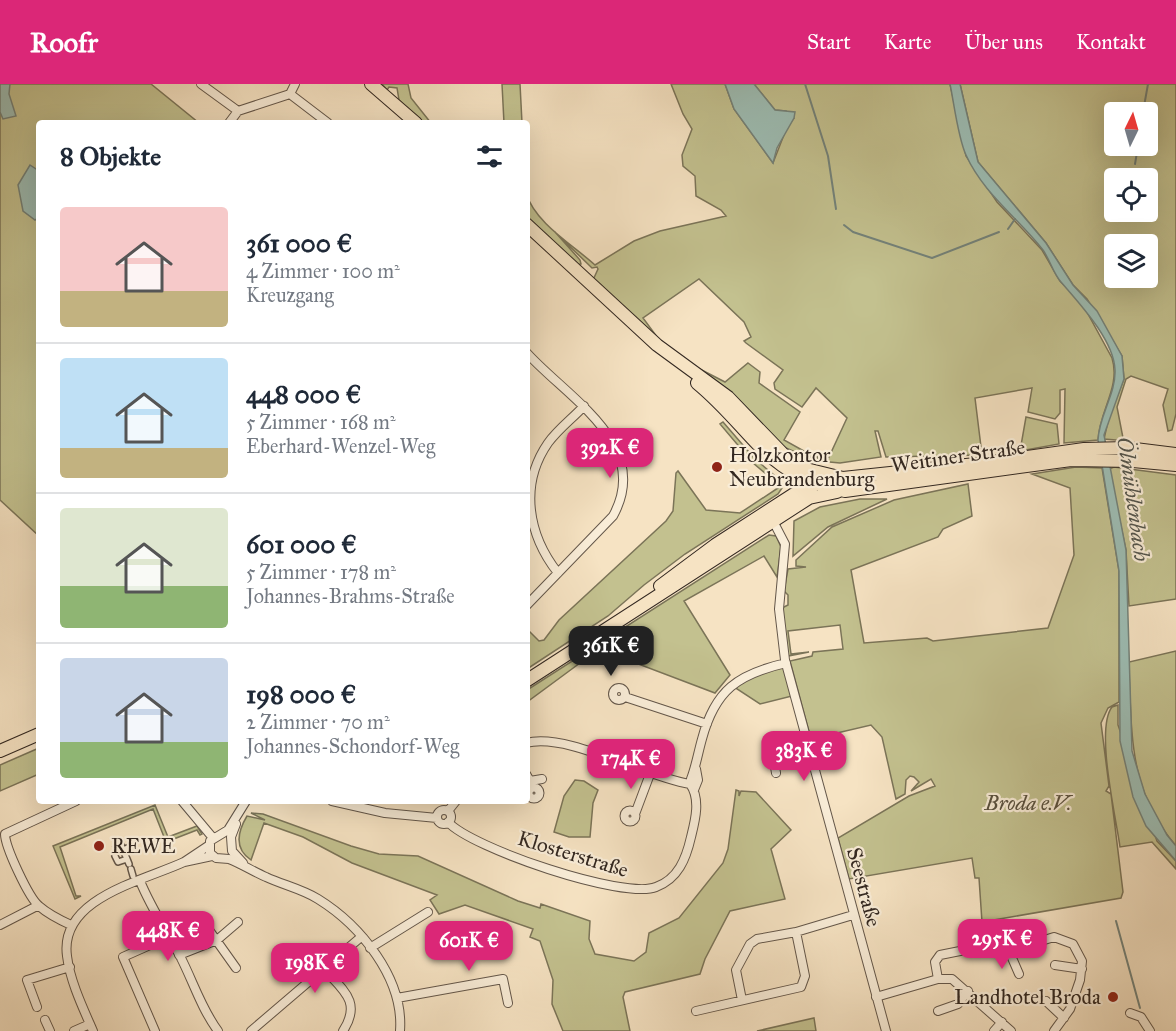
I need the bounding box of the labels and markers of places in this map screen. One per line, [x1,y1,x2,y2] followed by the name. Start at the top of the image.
[561,428,659,479] pin: 392K €
[729,442,874,492] place label: Holzkontor Neubrandenburg
[710,460,724,474] marker: Holzkontor Neubrandenburg
[562,626,660,677] pin: 361K €
[755,731,853,782] pin: 383K €
[582,739,680,790] pin: 174K €
[111,833,176,859] place label: REWE
[92,839,106,853] marker: REWE
[119,911,217,962] pin: 448K €
[953,919,1051,970] pin: 295K €
[420,921,518,972] pin: 601K €
[266,943,364,994] pin: 198K €
[954,984,1101,1010] place label: Landhotel Broda
[1106,990,1120,1004] marker: Landhotel Broda

